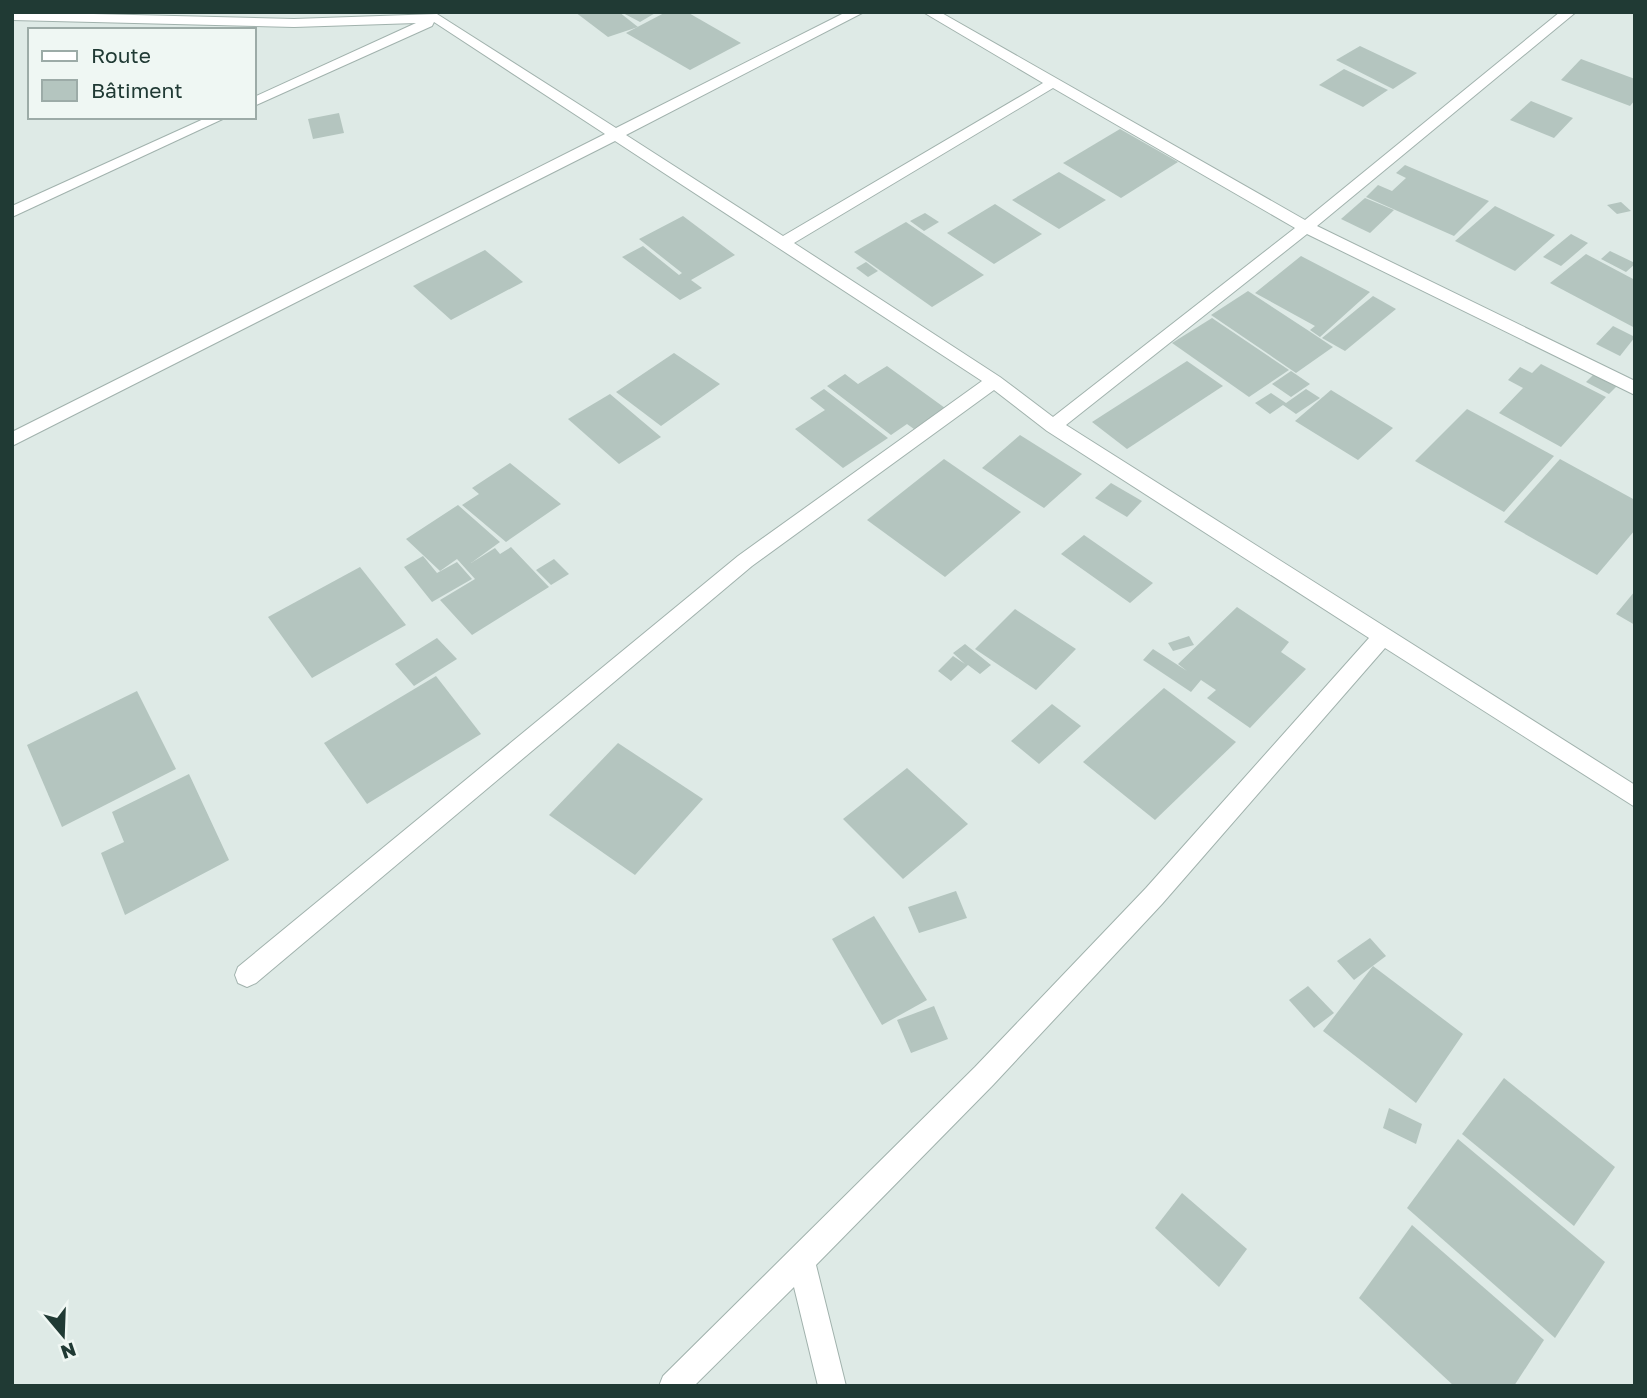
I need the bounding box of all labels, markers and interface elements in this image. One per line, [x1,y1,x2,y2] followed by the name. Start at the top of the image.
[28,28,256,119] legend
[91,42,151,68] text: Route
[91,77,183,103] text: Bâtiment
[28,1300,98,1370] north arrow
[58,1338,79,1365] text: N

